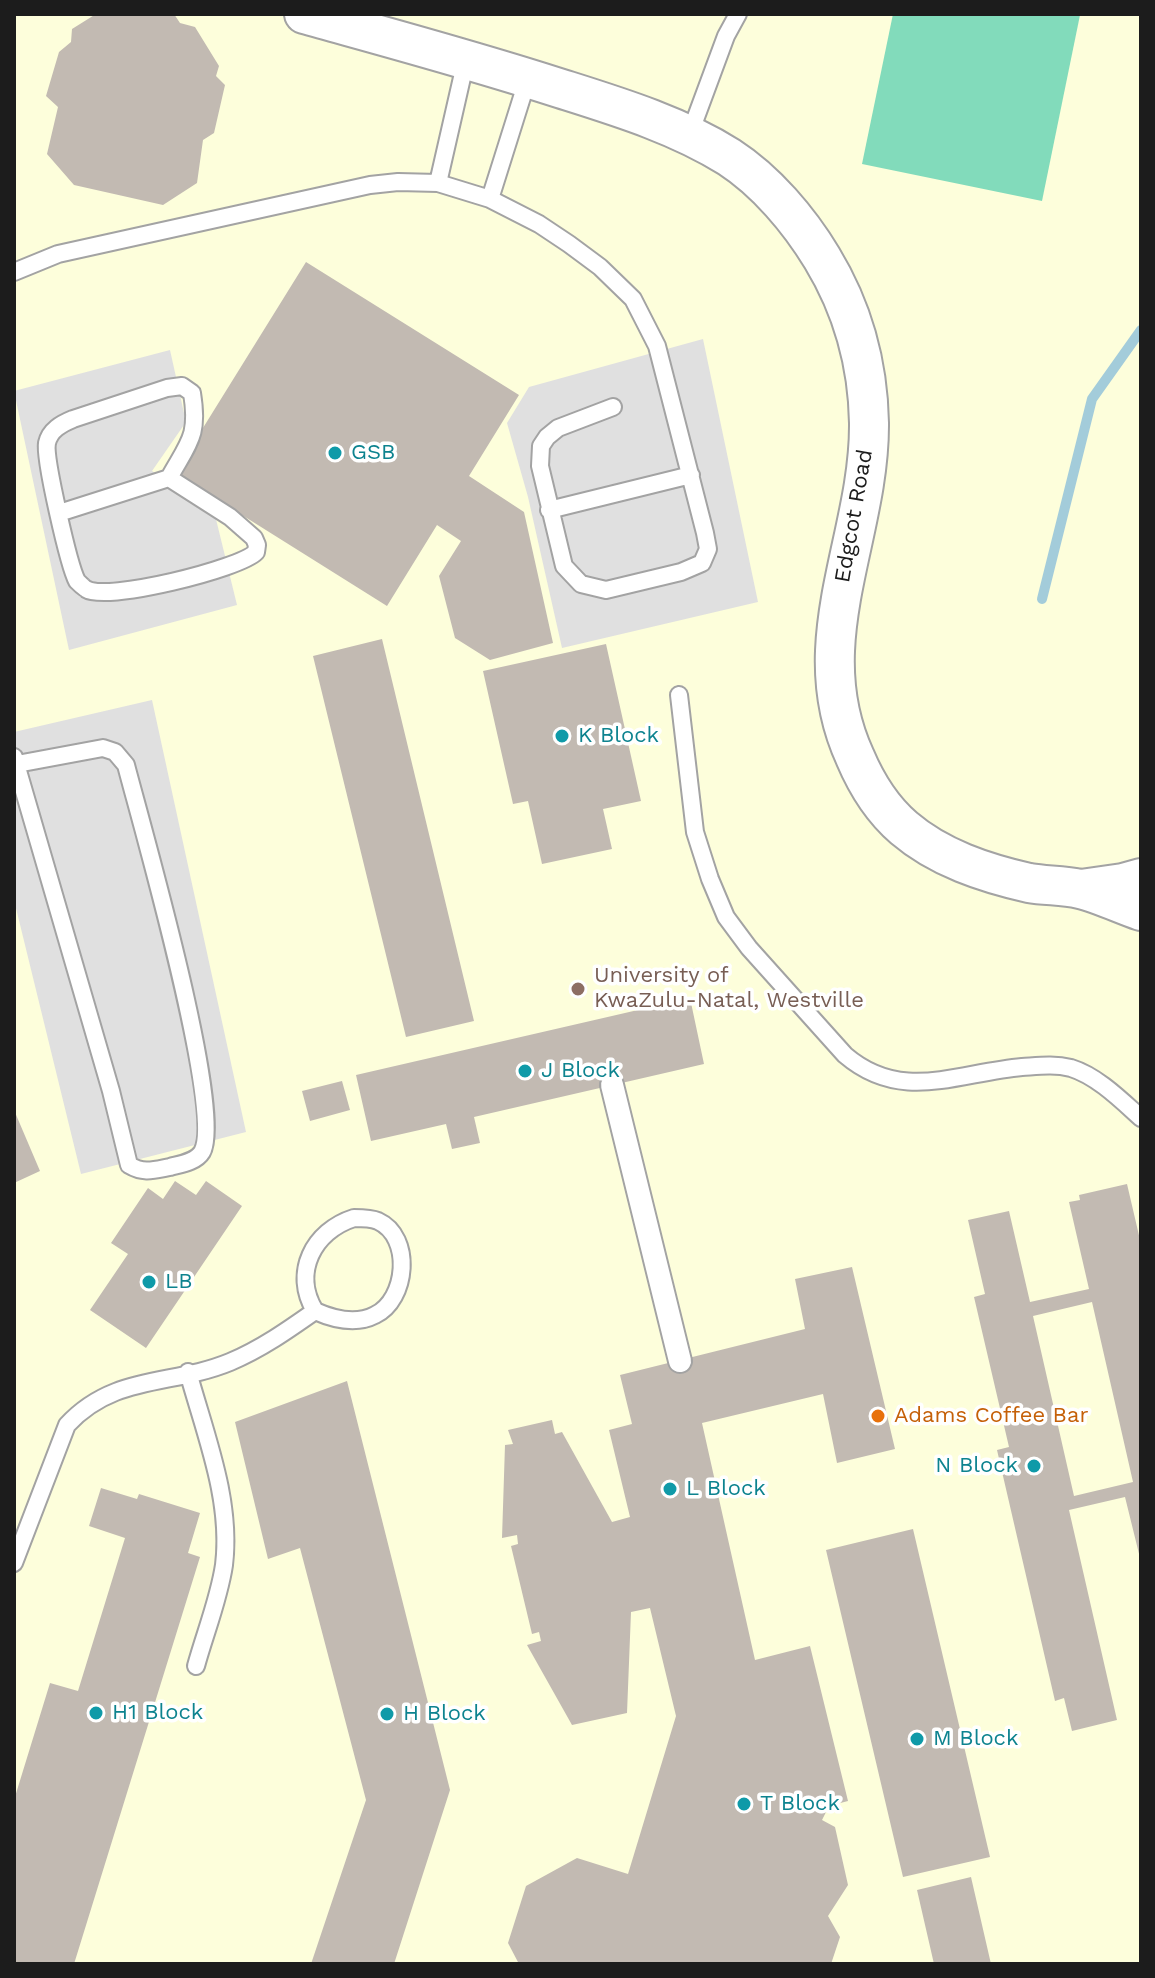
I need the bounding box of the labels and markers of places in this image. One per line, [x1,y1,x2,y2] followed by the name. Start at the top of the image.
[351,440,395,466] place label: GSB
[326,444,344,462] marker: GSB
[578,723,659,749] place label: K Block
[553,727,571,745] marker: K Block
[594,963,864,1014] place label: University of KwaZulu-Natal, Westville
[569,980,587,998] marker: University of KwaZulu-Natal, Westville
[541,1058,620,1084] place label: J Block
[516,1062,534,1080] marker: J Block
[165,1269,193,1295] place label: LB
[140,1273,158,1291] marker: LB
[894,1403,1088,1429] place label: Adams Coffee Bar
[869,1407,887,1425] marker: Adams Coffee Bar
[935,1453,1018,1479] place label: N Block
[1025,1457,1043,1475] marker: N Block
[686,1476,766,1502] place label: L Block
[661,1480,679,1498] marker: L Block
[112,1700,203,1726] place label: H1 Block
[403,1701,486,1727] place label: H Block
[87,1704,105,1722] marker: H1 Block
[378,1705,396,1723] marker: H Block
[933,1726,1018,1752] place label: M Block
[908,1730,926,1748] marker: M Block
[760,1791,840,1817] place label: T Block
[735,1795,753,1813] marker: T Block

